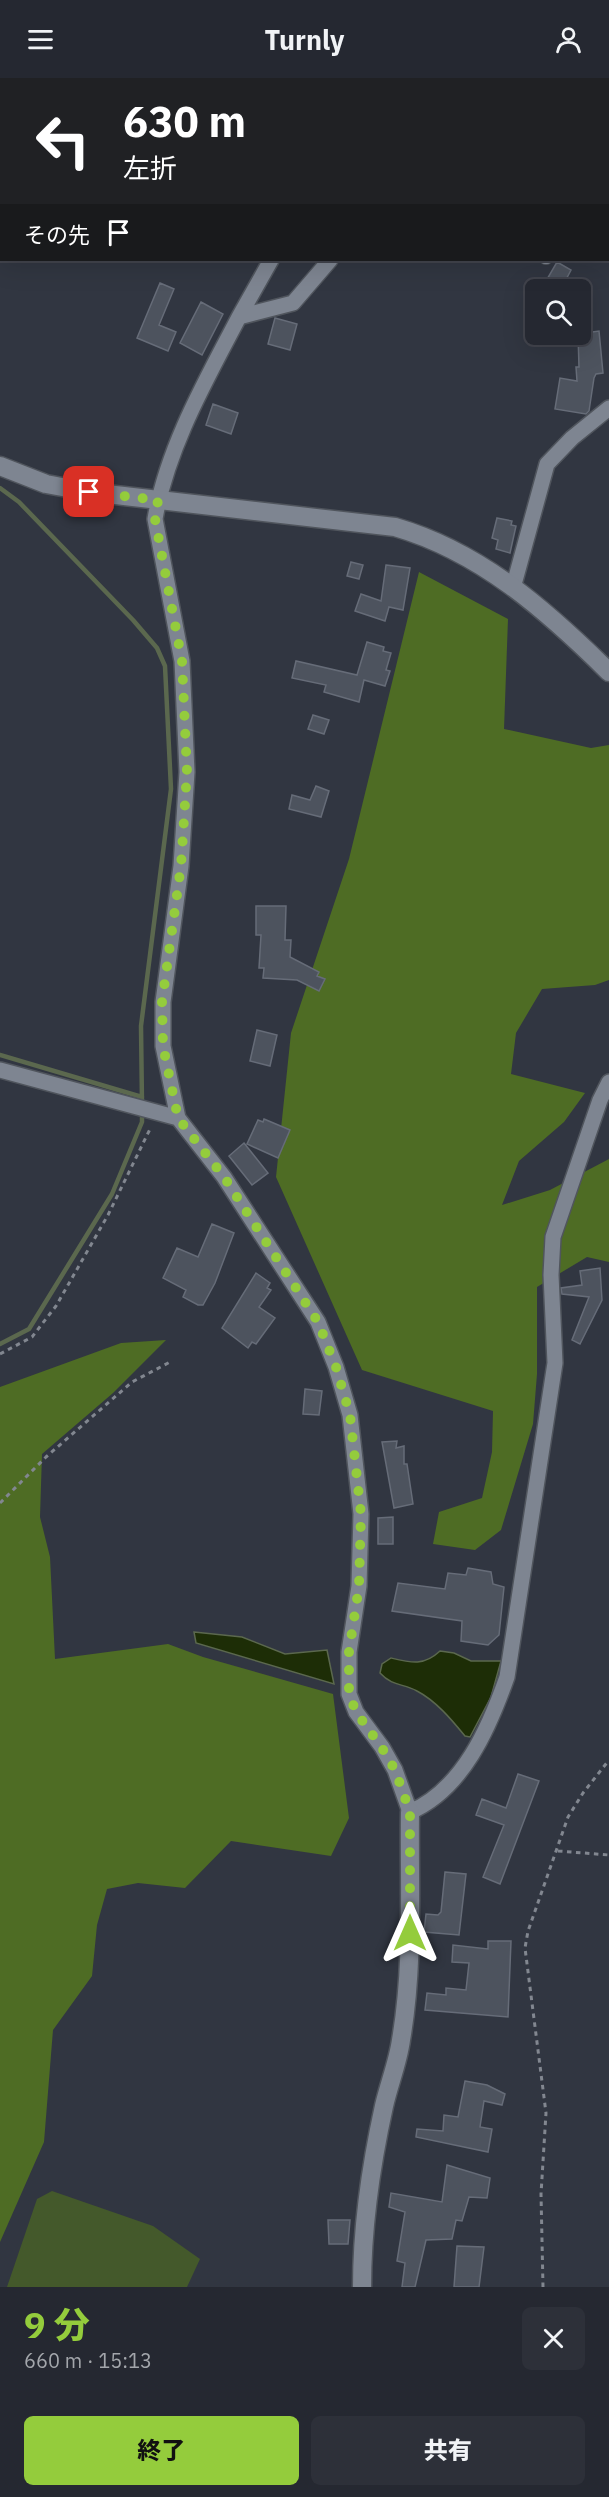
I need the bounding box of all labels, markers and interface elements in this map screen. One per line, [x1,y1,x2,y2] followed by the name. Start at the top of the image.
[264,22,345,57] text: Turnly
[24,23,57,56] icon: menu
[552,23,585,56] icon: person
[123,94,246,149] text: 630 m
[24,102,102,180] icon: left
[123,150,177,185] text: 左折
[102,216,135,249] icon: arrive
[24,220,90,249] text: その先
[525,279,591,345] map controls
[525,279,591,345] button: search
[63,466,114,517] pin
[72,475,105,508] icon: arrive
[378,1901,442,1965] position arrow
[24,2301,90,2348] text: 9 分
[522,2307,585,2370] button: close
[24,2347,152,2374] text: 660 m · 15:13
[24,2416,299,2485] button: 終了
[311,2416,585,2485] button: 共有

